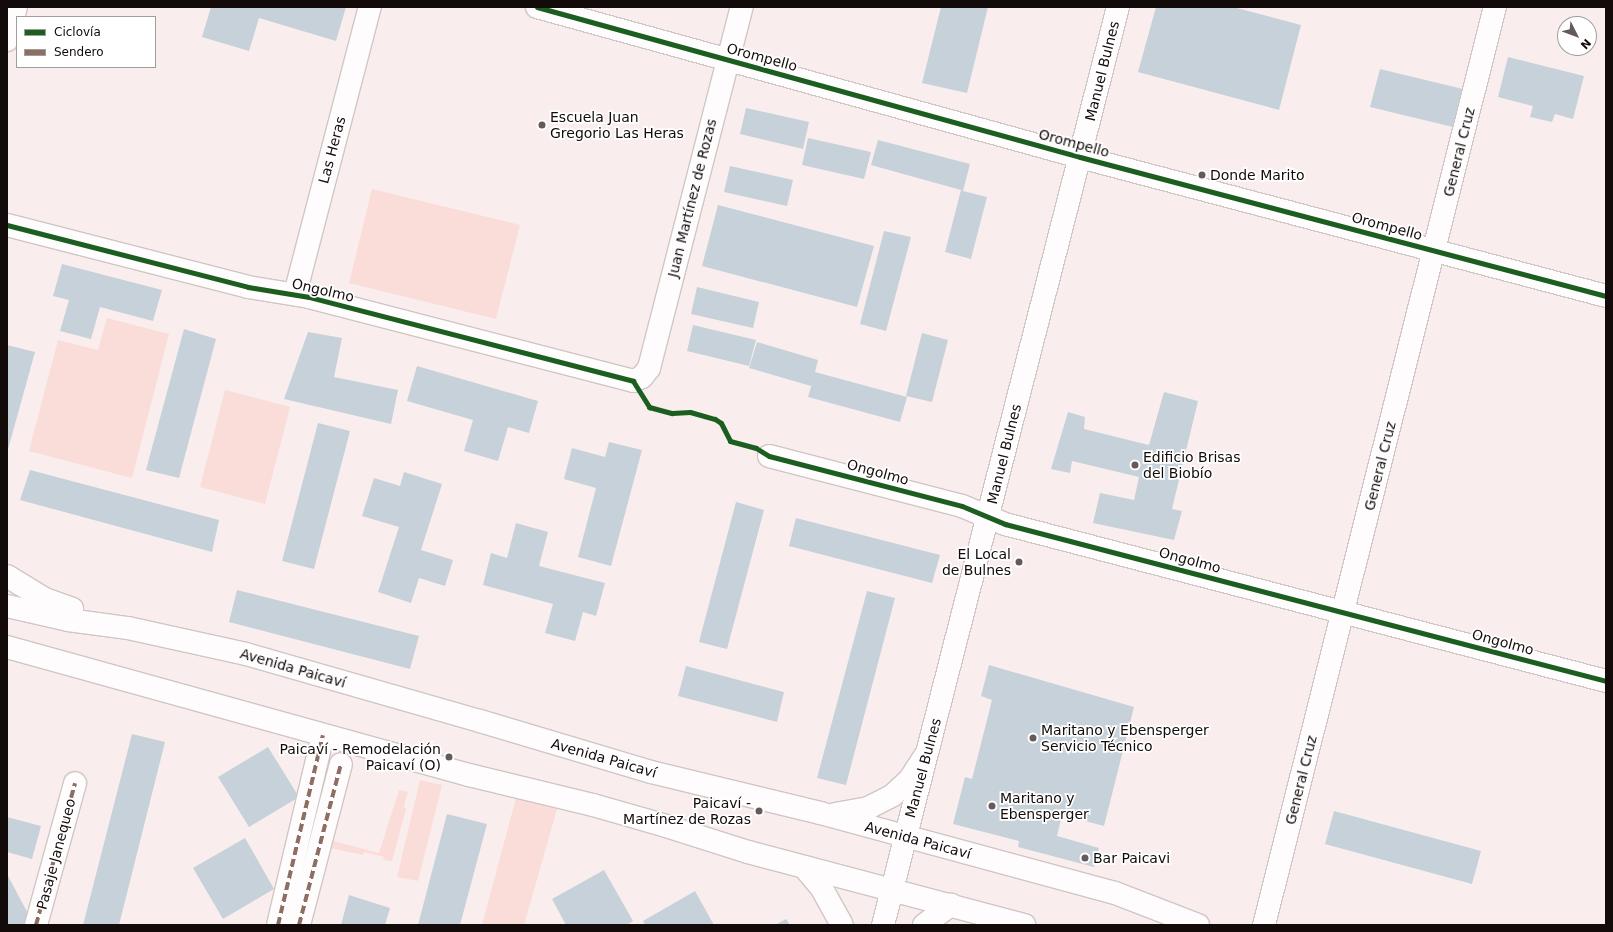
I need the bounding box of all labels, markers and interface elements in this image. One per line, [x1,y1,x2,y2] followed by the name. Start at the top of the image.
[16,16,156,68] legend
[1557,16,1597,56] north arrow
[1081,19,1123,123] street label: Manuel Bulnes
[54,25,101,39] text: Ciclovía
[1578,36,1593,51] text: N
[725,40,799,74] street label: Orompello
[54,45,104,59] text: Sendero
[1440,106,1478,198] street label: General Cruz
[550,109,684,142] place label: Escuela Juan Gregorio Las Heras
[315,115,349,185] street label: Las Heras
[664,117,720,279] street label: Juan Martínez de Rozas
[537,120,547,130] marker: Escuela Juan Gregorio Las Heras
[1037,126,1111,160] street label: Orompello
[1210,167,1305,183] place label: Donde Marito
[1197,170,1207,180] marker: Donde Marito
[1350,209,1424,243] street label: Orompello
[290,275,356,305] street label: Ongolmo
[983,402,1025,506] street label: Manuel Bulnes
[1361,420,1399,512] street label: General Cruz
[1143,449,1240,482] place label: Edificio Brisas del Biobío
[845,456,911,488] street label: Ongolmo
[1130,460,1140,470] marker: Edificio Brisas del Biobío
[1157,544,1223,576] street label: Ongolmo
[942,546,1011,578] place label: El Local de Bulnes
[1014,557,1024,567] marker: El Local de Bulnes
[1470,626,1536,658] street label: Ongolmo
[238,645,348,691] street label: Avenida Paicaví
[902,716,944,820] street label: Manuel Bulnes
[1041,722,1209,754] place label: Maritano y Ebensperger Servicio Técnico
[1028,733,1038,743] marker: Maritano y Ebensperger Servicio Técnico
[1282,734,1320,826] street label: General Cruz
[549,735,659,781] street label: Avenida Paicaví
[279,741,441,774] place label: Paicaví - Remodelación Paicaví (O)
[444,752,454,762] marker: Paicaví - Remodelación Paicaví (O)
[1000,790,1089,822] place label: Maritano y Ebensperger
[623,795,751,828] place label: Paicaví - Martínez de Rozas
[33,797,79,911] street label: Pasaje Janequeo
[987,801,997,811] marker: Maritano y Ebensperger
[754,806,764,816] marker: Paicaví - Martínez de Rozas
[863,818,973,862] street label: Avenida Paicaví
[1093,850,1170,866] place label: Bar Paicavi
[1080,853,1090,863] marker: Bar Paicavi

